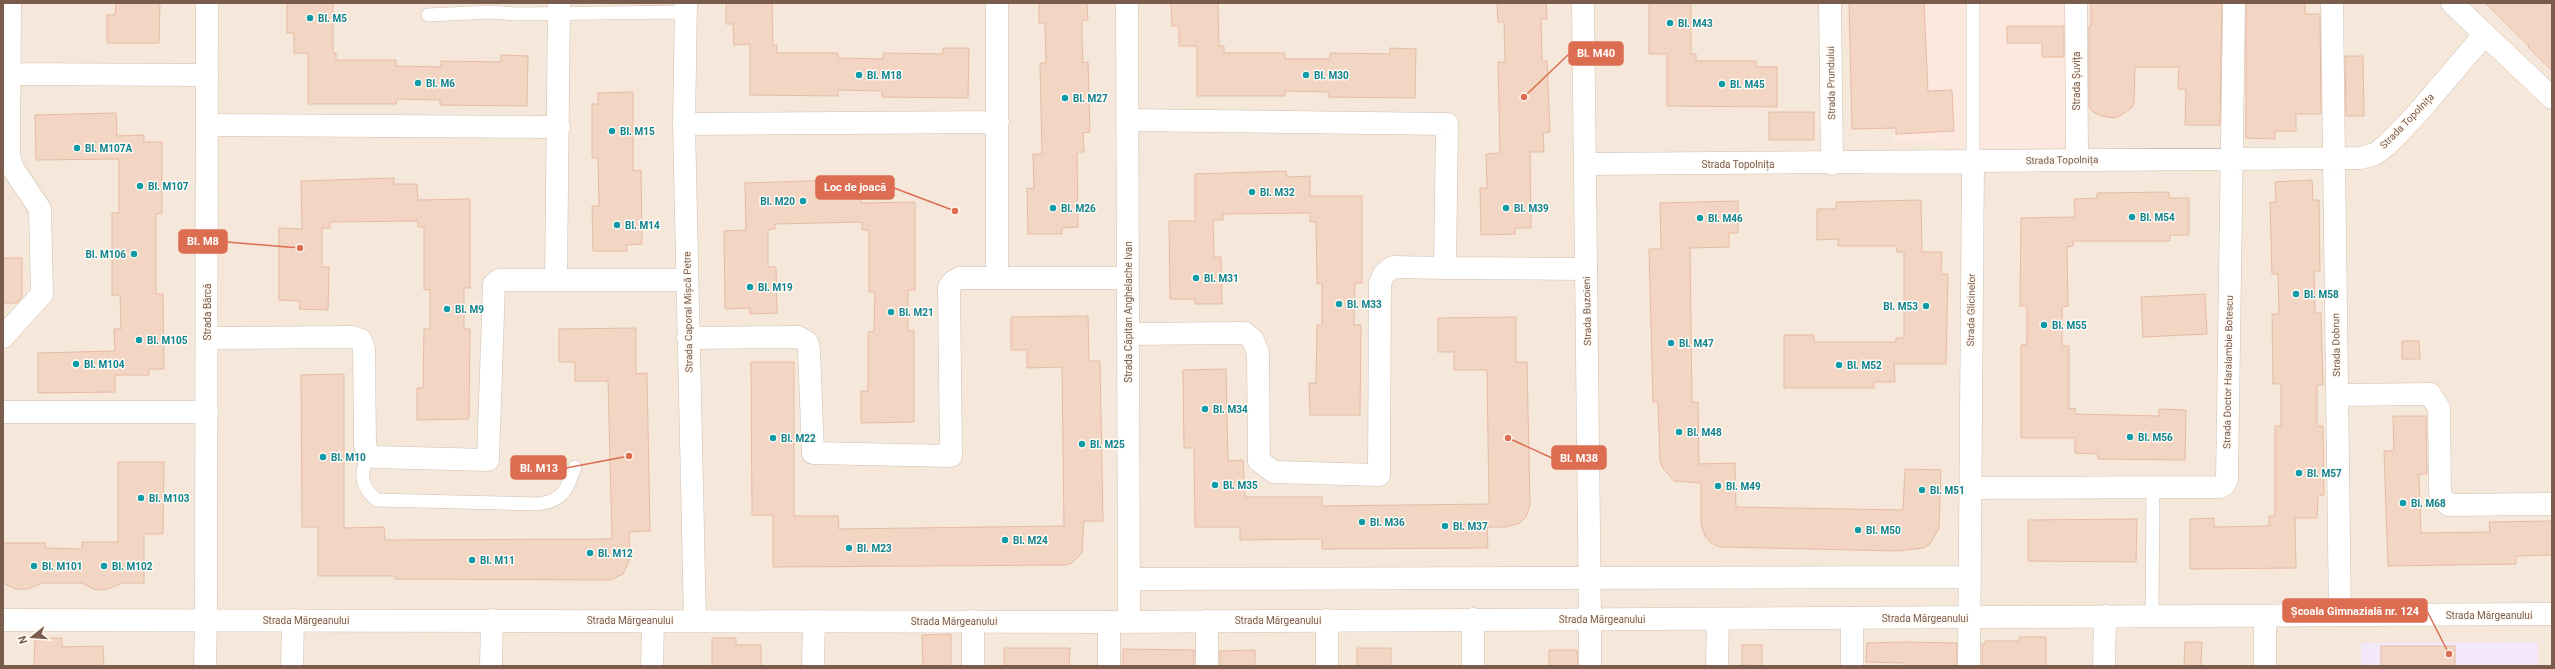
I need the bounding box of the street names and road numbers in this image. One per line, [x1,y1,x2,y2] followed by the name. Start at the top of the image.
[1825,46,1837,120] street label: Strada Prundului
[2071,52,2083,110] street label: Strada Șuvița
[2378,91,2437,152] street label: Strada Topolnița
[2026,154,2099,167] street label: Strada Topolnița
[1702,159,1774,171] street label: Strada Topolnița
[1123,241,1134,383] street label: Strada Căpitan Anghelache Ivan
[681,251,696,373] street label: Strada Caporal Mișcă Petre
[1965,273,1977,347] street label: Strada Glicinelor
[1581,276,1593,346] street label: Strada Buzoieni
[202,283,213,341] street label: Strada Bârcă
[2221,295,2235,449] street label: Strada Doctor Haralambie Botescu
[2330,313,2342,377] street label: Strada Dobrun
[2446,610,2532,621] street label: Strada Mărgeanului
[1882,613,1968,624] street label: Strada Mărgeanului
[1559,614,1645,625] street label: Strada Mărgeanului
[263,615,349,626] street label: Strada Mărgeanului
[587,615,673,626] street label: Strada Mărgeanului
[1235,615,1321,626] street label: Strada Mărgeanului
[911,616,997,627] street label: Strada Mărgeanului

